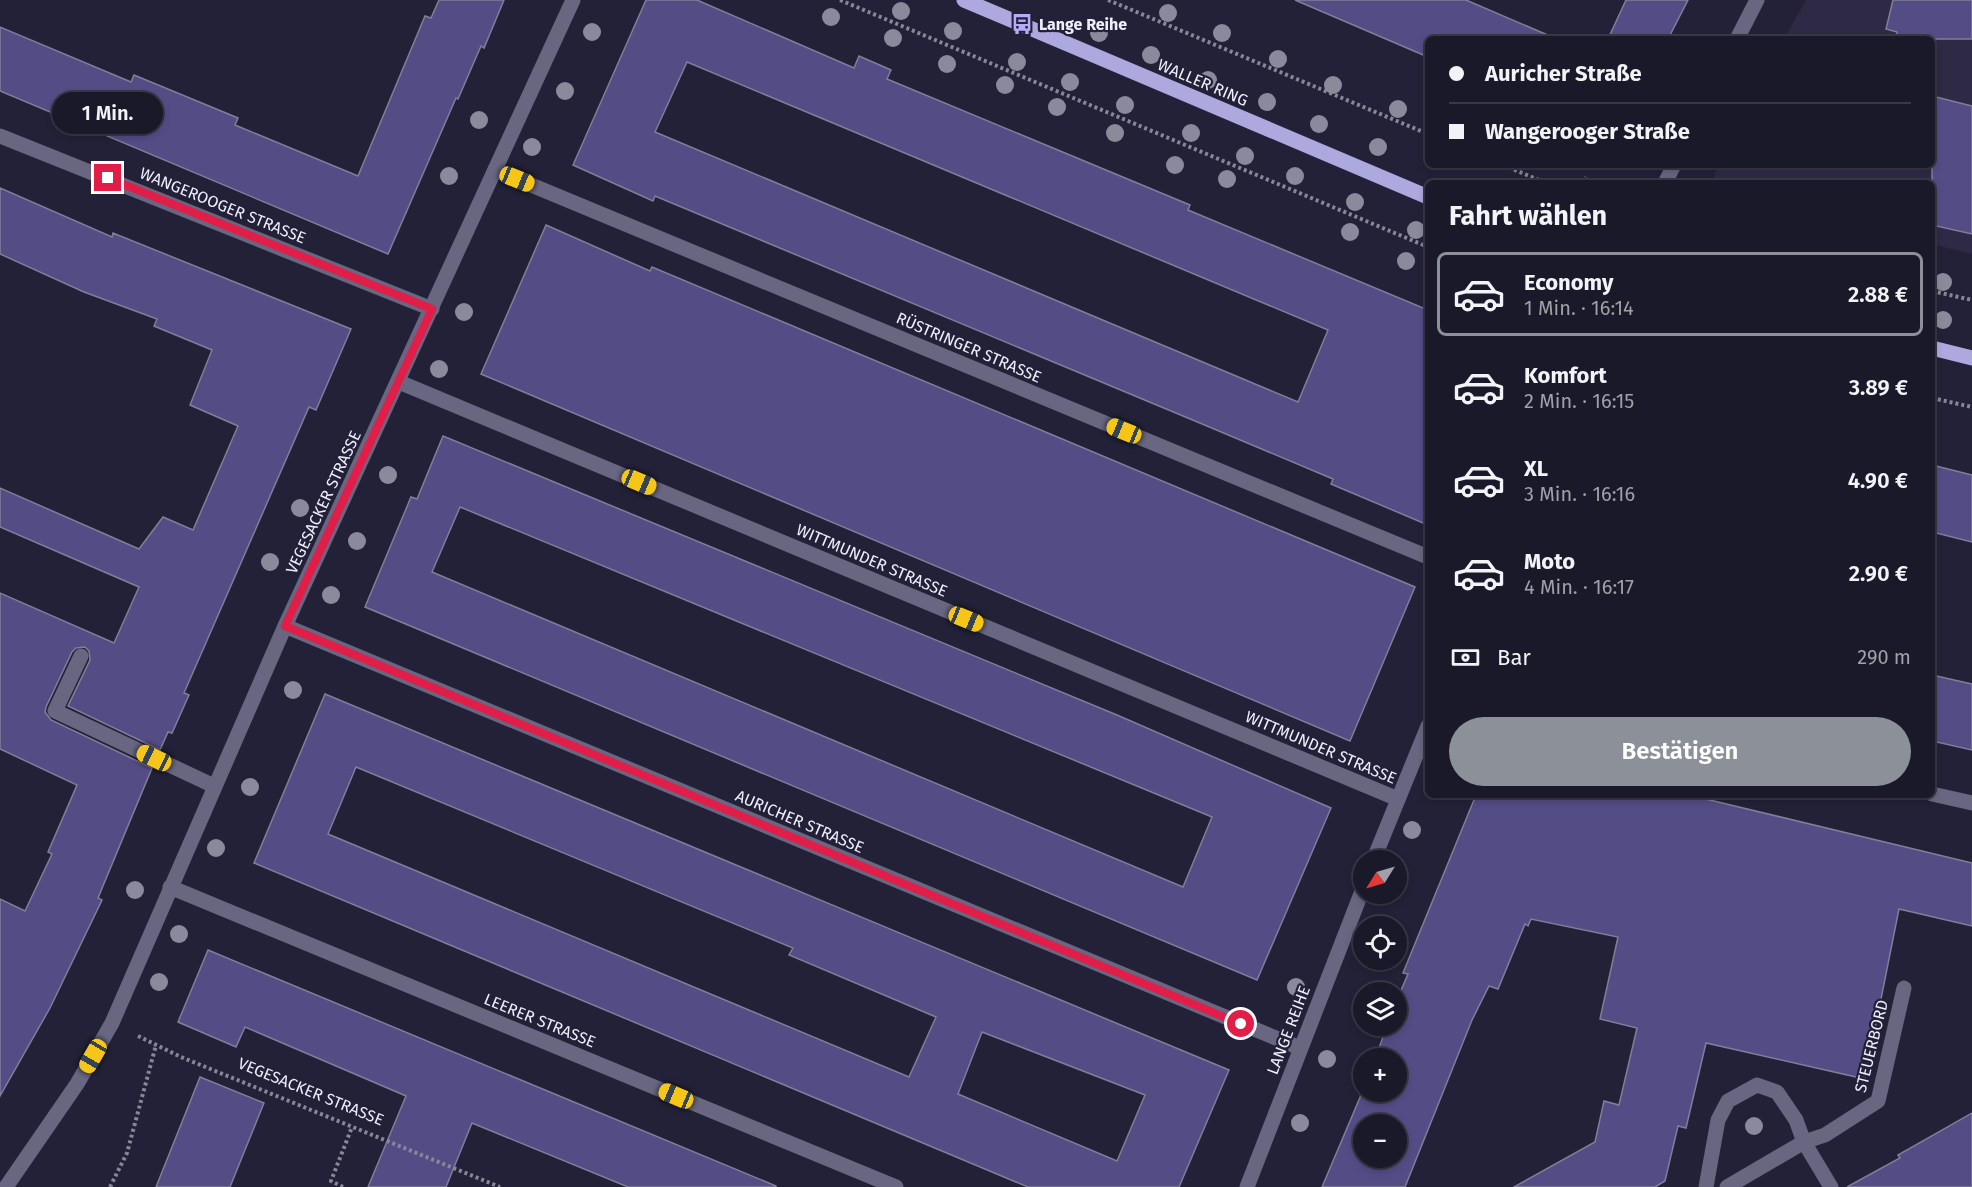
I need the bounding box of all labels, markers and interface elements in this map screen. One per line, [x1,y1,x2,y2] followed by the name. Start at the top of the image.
[1010,12,1034,36] bus stop icon: Lange Reihe
[1039,15,1127,34] place label: Lange Reihe
[1155,55,1251,110] street label: WALLER RING
[1485,60,1642,87] text: Auricher Straße
[52,91,164,133] callout: 1 Min.
[82,101,133,125] text: 1 Min.
[1485,118,1690,145] text: Wangerooger Straße
[137,163,309,248] street label: WANGEROOGER STRASSE
[94,164,121,191] route end
[497,164,537,194] car
[1449,200,1607,232] text: Fahrt wählen
[1452,267,1506,321] icon: car
[1524,269,1613,296] text: Economy
[1848,281,1908,308] text: 2.88 €
[1524,296,1634,320] text: 1 Min. · 16:14
[893,308,1044,387] street label: RÜSTRINGER STRASSE
[1452,360,1506,414] icon: car
[1524,362,1607,389] text: Komfort
[1849,374,1908,401] text: 3.89 €
[1524,389,1634,413] text: 2 Min. · 16:15
[1104,416,1144,446] car
[282,428,365,577] street label: VEGESACKER STRASSE
[1452,453,1506,507] icon: car
[1524,455,1548,482] text: XL
[619,467,659,497] car
[1848,467,1908,494] text: 4.90 €
[1524,482,1635,506] text: 3 Min. · 16:16
[793,520,950,601] street label: WITTMUNDER STRASSE
[1452,546,1506,600] icon: car
[1524,548,1575,575] text: Moto
[1849,560,1908,587] text: 2.90 €
[1524,575,1634,599] text: 4 Min. · 16:17
[946,604,986,634] car
[1449,641,1482,674] icon: cash
[1497,644,1531,671] text: Bar
[1857,645,1911,669] text: 290 m
[1242,707,1399,788] street label: WITTMUNDER STRASSE
[1449,717,1911,786] button: Bestätigen
[134,742,174,774] car
[733,786,867,857] street label: AURICHER STRASSE
[1353,850,1407,904] north arrow
[1353,850,1407,1168] map controls
[1353,916,1407,970] button: locate
[1353,982,1407,1036] button: layers
[1263,983,1314,1077] street label: LANGE REIHE
[481,989,598,1051] street label: LEERER STRASSE
[1851,998,1892,1094] street label: STEUERBORD
[1227,1010,1254,1037] route start
[76,1036,110,1076] car
[1353,1048,1407,1102] button: +
[235,1054,386,1129] street label: VEGESACKER STRASSE
[656,1081,696,1111] car
[1353,1114,1407,1168] button: −

